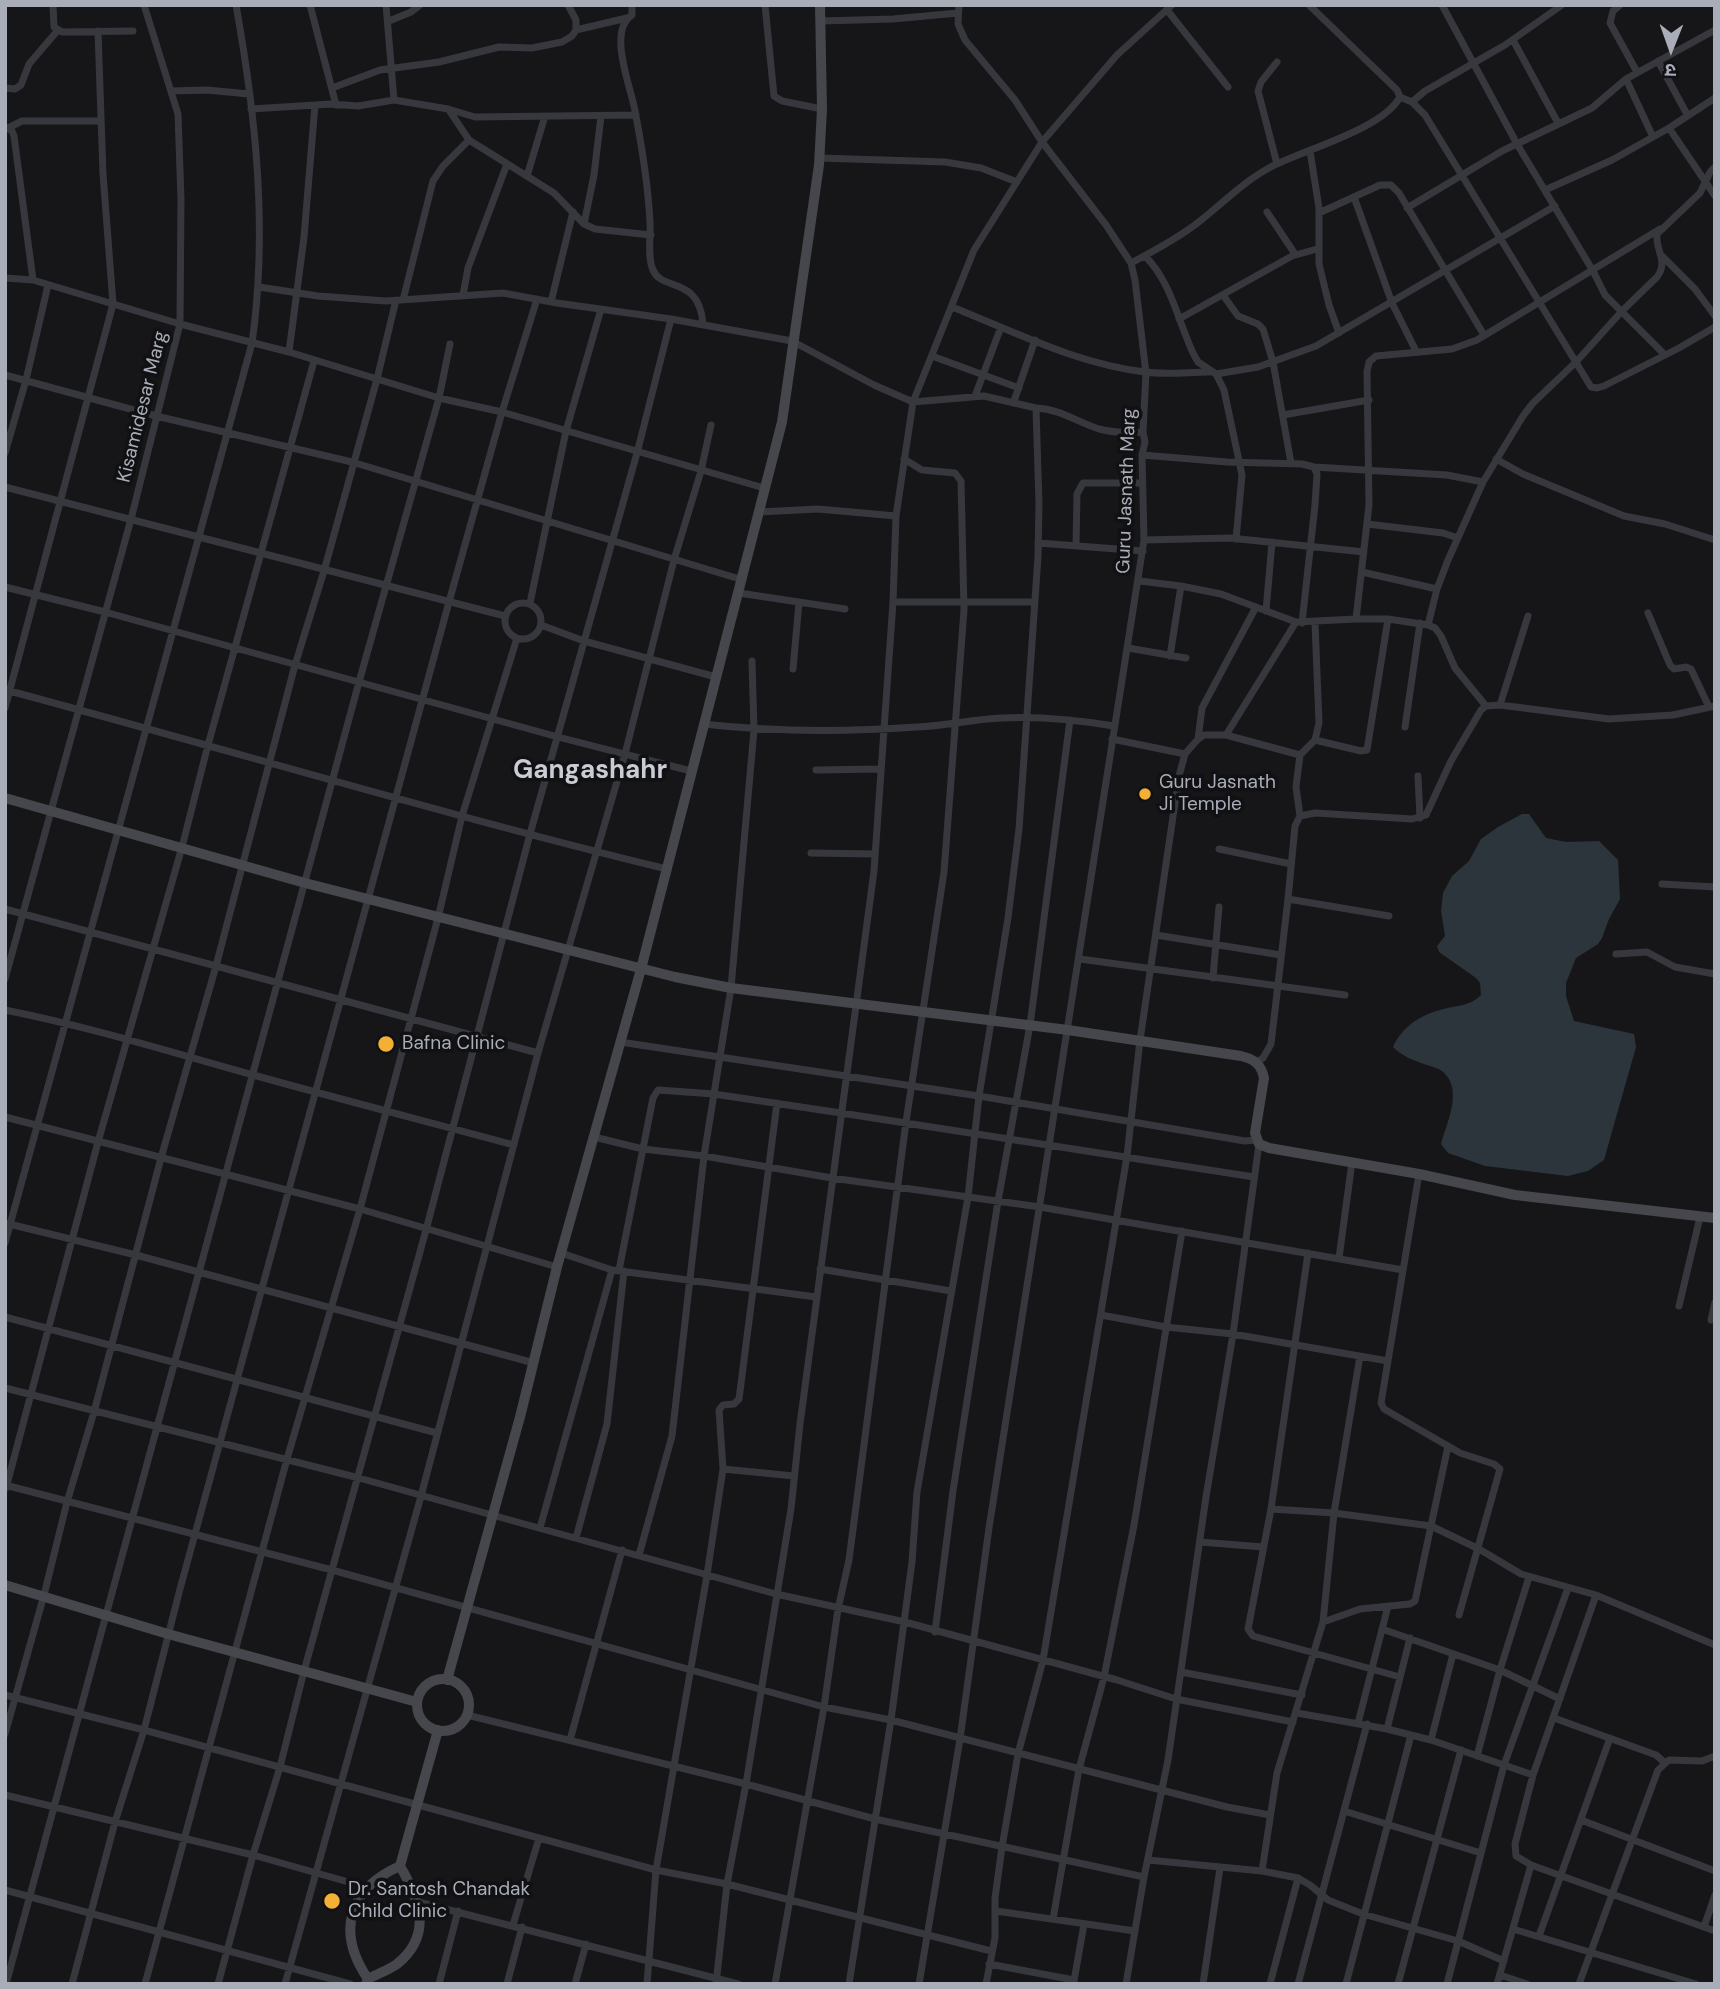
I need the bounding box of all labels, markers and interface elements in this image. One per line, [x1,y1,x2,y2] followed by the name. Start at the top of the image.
[1636,14,1706,84] north arrow
[1665,58,1676,83] text: उ
[113,329,173,485] street label: Kisamidesar Marg
[1113,408,1141,574] street label: Guru Jasnath Marg
[513,755,667,787] district label: Gangashahr
[1159,772,1276,816] place label: Guru Jasnath Ji Temple
[1137,786,1153,802] marker: Guru Jasnath Ji Temple
[402,1033,505,1055] place label: Bafna Clinic
[376,1034,396,1054] marker: Bafna Clinic
[348,1879,530,1923] place label: Dr. Santosh Chandak Child Clinic
[322,1891,342,1911] marker: Dr. Santosh Chandak Child Clinic

